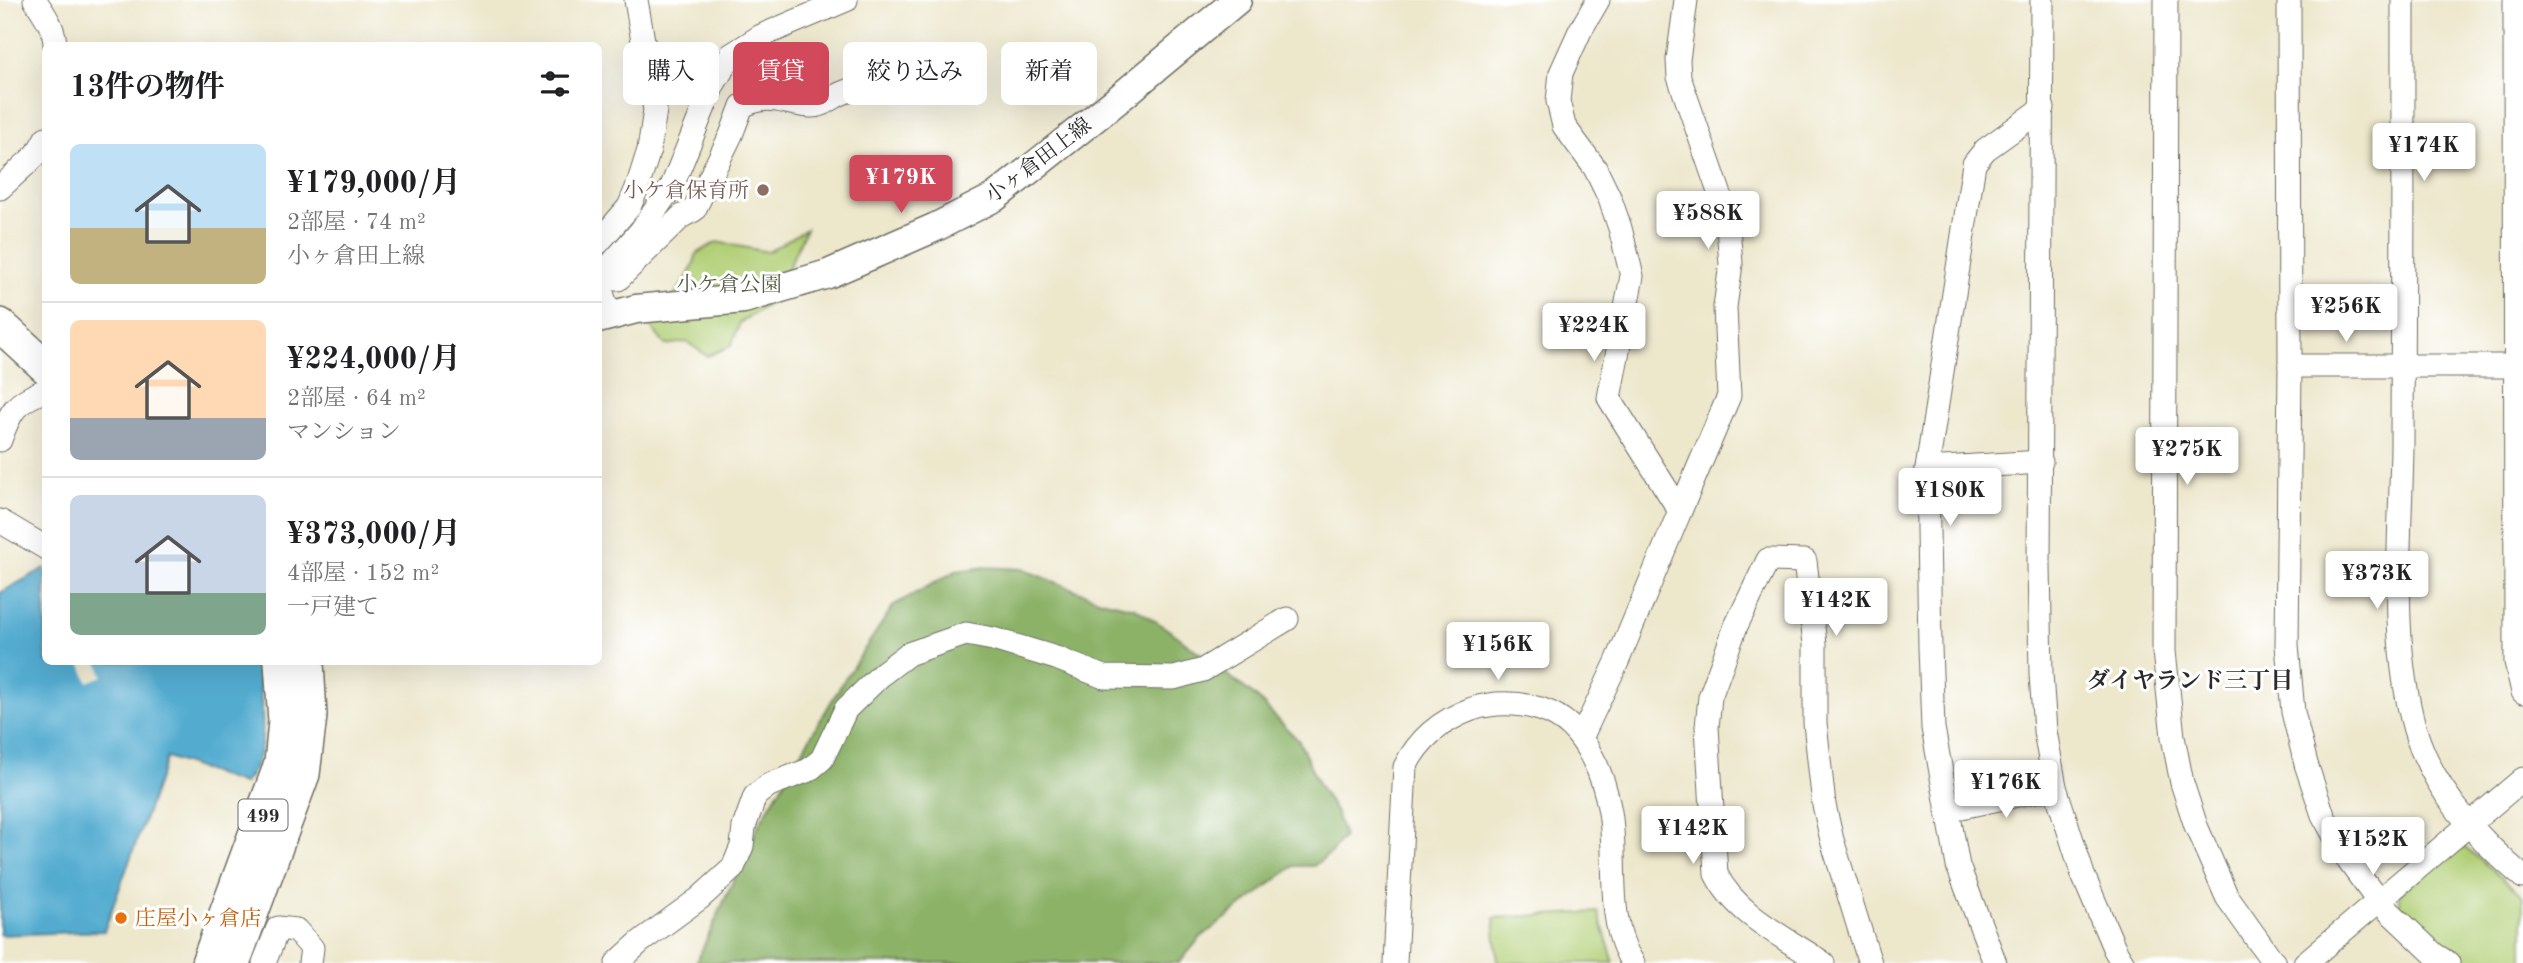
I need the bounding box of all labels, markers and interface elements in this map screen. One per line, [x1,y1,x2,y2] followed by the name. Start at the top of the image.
[623,42,719,105] chip: 購入
[733,42,829,105] chip: 賃貸
[843,42,987,105] chip: 絞り込み
[1001,42,1097,105] chip: 新着
[536,65,574,103] icon: filters
[70,73,225,103] text: 13件の物件
[981,113,1096,207] street label: 小ヶ倉田上線
[2375,124,2473,183] pin: ¥174K
[2388,134,2460,157] text: ¥174K
[852,156,950,215] pin: ¥179K
[865,166,937,189] text: ¥179K
[287,169,461,199] text: ¥179,000/月
[126,172,210,256] icon: home
[623,179,749,202] place label: 小ケ倉保育所
[755,182,771,198] marker: 小ケ倉保育所
[1659,191,1757,251] pin: ¥588K
[1672,202,1744,225] text: ¥588K
[287,211,426,234] text: 2部屋 · 74 m²
[287,245,425,268] text: 小ヶ倉田上線
[677,273,782,296] park label: 小ケ倉公園
[2297,284,2395,344] pin: ¥256K
[2310,295,2382,318] text: ¥256K
[1545,304,1643,363] pin: ¥224K
[1558,314,1630,337] text: ¥224K
[287,345,461,375] text: ¥224,000/月
[126,348,210,432] icon: home
[287,387,426,410] text: 2部屋 · 64 m²
[287,421,401,444] text: マンション
[2138,428,2236,487] pin: ¥275K
[2151,438,2223,461] text: ¥275K
[1901,468,1999,528] pin: ¥180K
[1914,479,1986,502] text: ¥180K
[287,520,461,550] text: ¥373,000/月
[126,523,210,607] icon: home
[2328,552,2426,611] pin: ¥373K
[287,562,439,585] text: 4部屋 · 152 m²
[2341,562,2413,585] text: ¥373K
[1787,578,1885,638] pin: ¥142K
[1800,589,1872,612] text: ¥142K
[287,596,379,619] text: 一戸建て
[1449,622,1547,682] pin: ¥156K
[1462,633,1534,656] text: ¥156K
[2087,668,2293,693] district label: ダイヤランド三丁目
[1957,760,2055,820] pin: ¥176K
[1970,771,2042,794] text: ¥176K
[238,800,288,830] road number: 499
[1644,806,1742,866] pin: ¥142K
[1657,817,1729,840] text: ¥142K
[2324,818,2422,877] pin: ¥152K
[2337,828,2409,851] text: ¥152K
[135,907,261,930] place label: 庄屋小ヶ倉店
[113,910,129,926] marker: 庄屋小ヶ倉店

